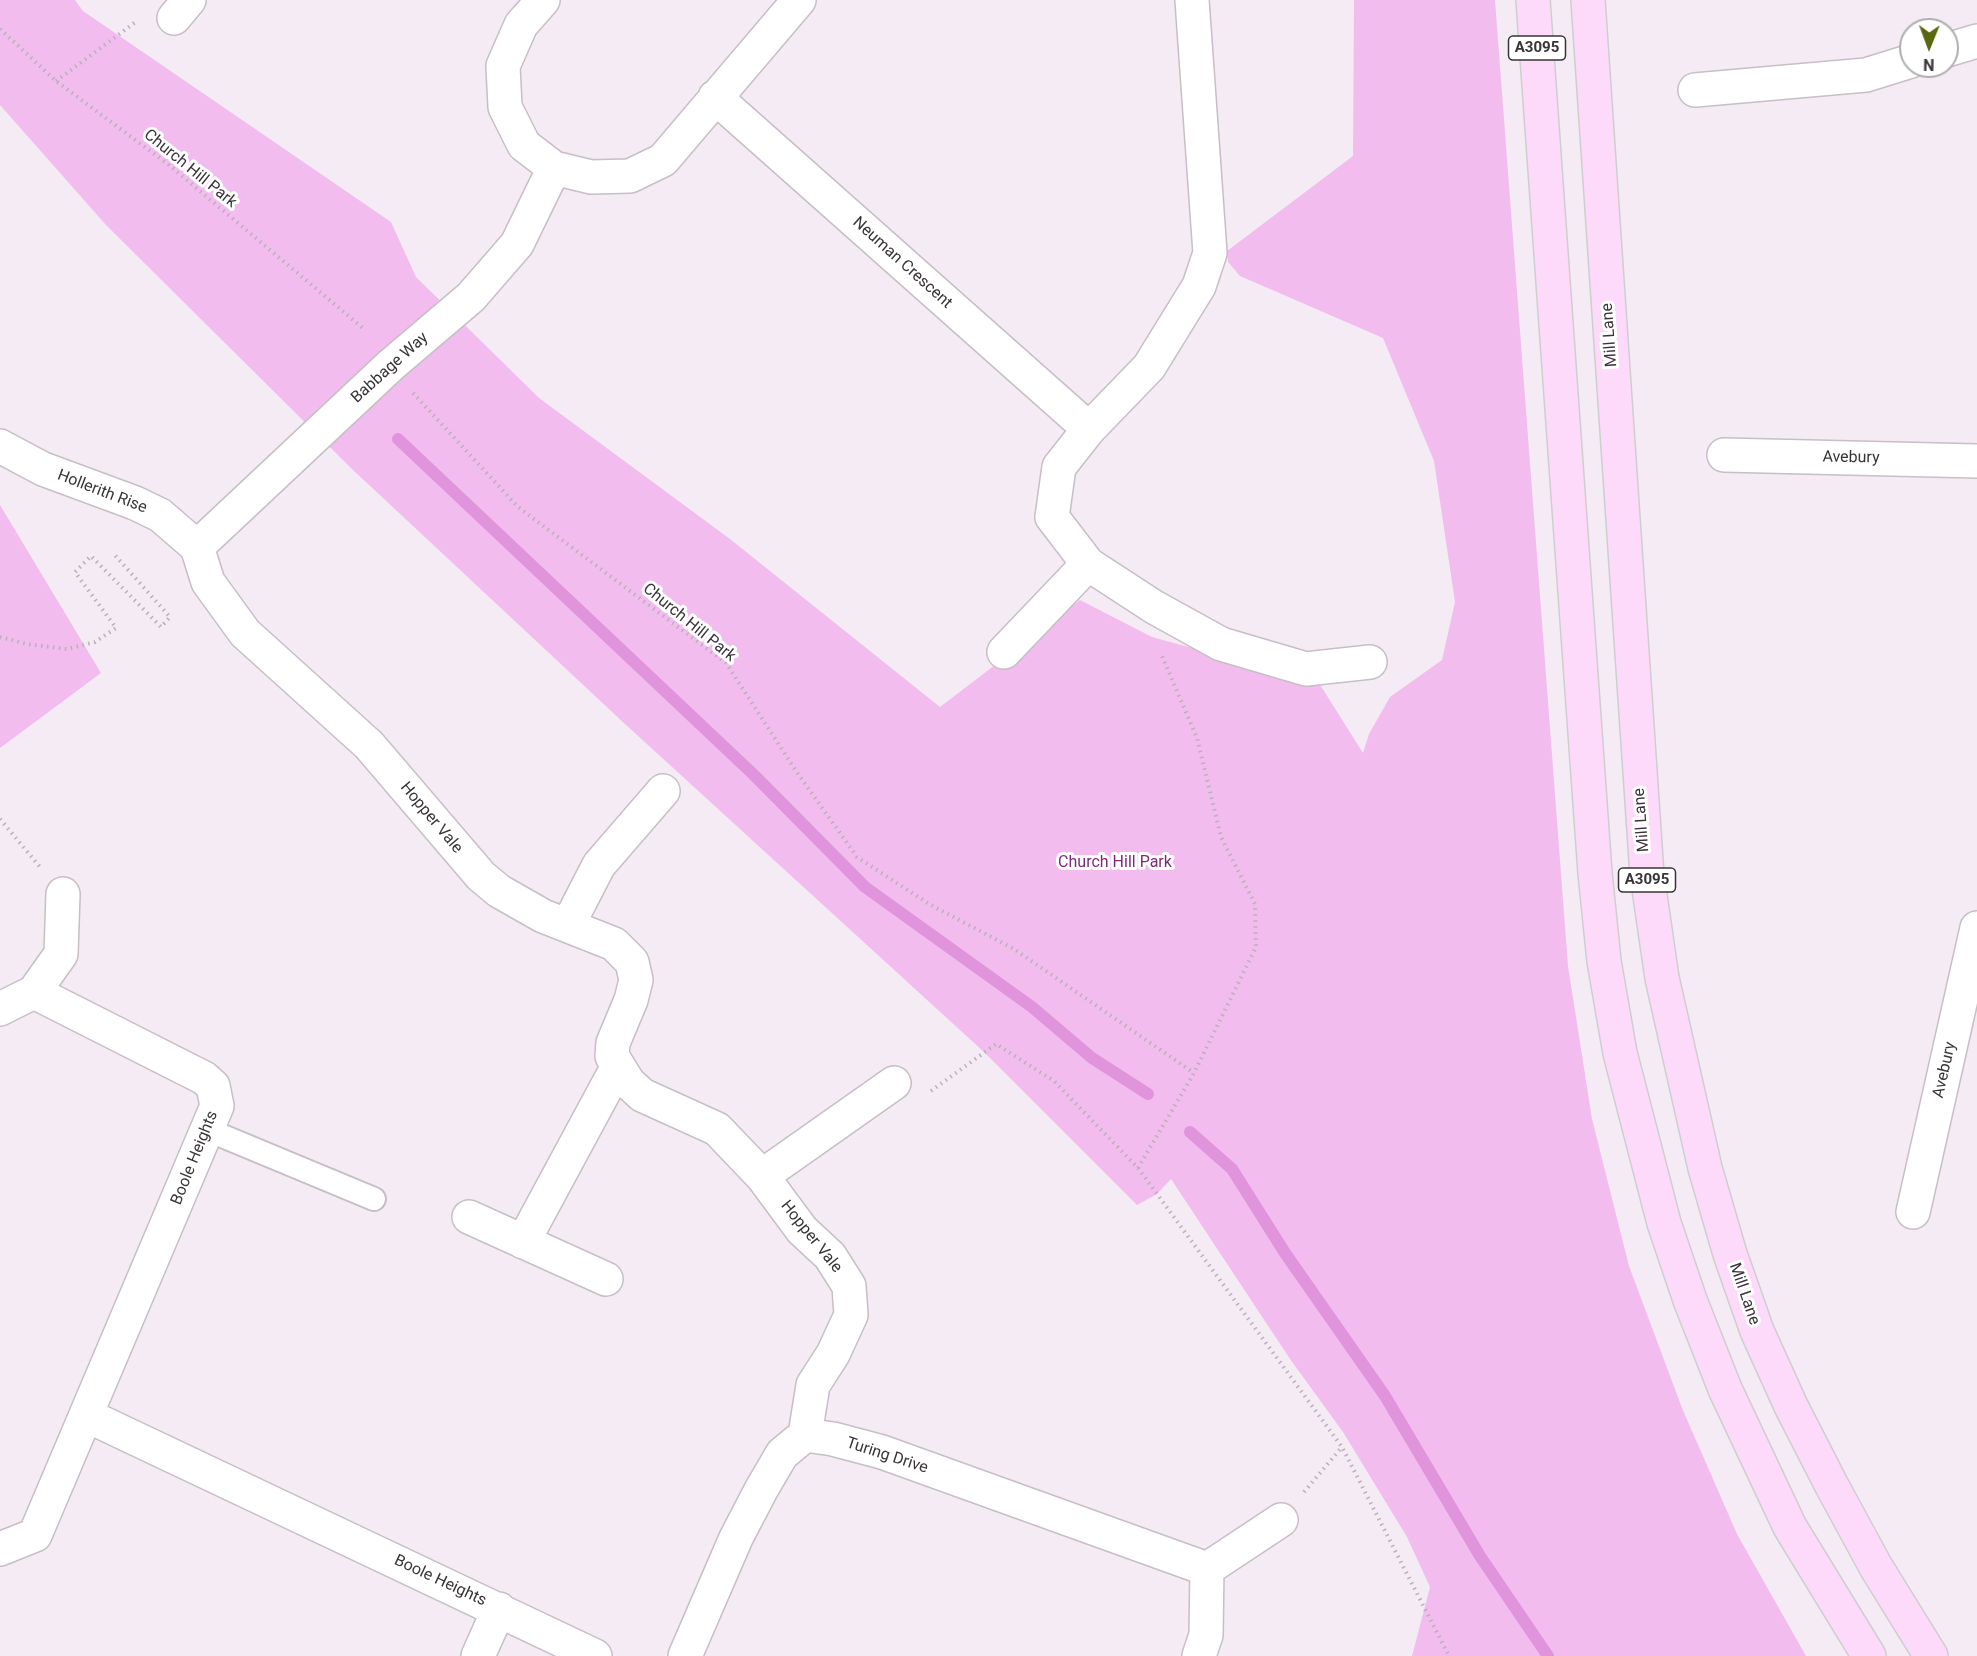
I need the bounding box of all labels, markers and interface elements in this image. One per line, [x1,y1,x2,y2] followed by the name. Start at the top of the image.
[1899,18,1959,78] north arrow
[1508,36,1566,60] road number: A3095
[1923,55,1935,74] text: N
[140,126,240,212] street label: Church Hill Park
[848,213,956,313] street label: Neuman Crescent
[1598,302,1622,368] street label: Mill Lane
[348,328,432,408] street label: Babbage Way
[1822,448,1880,468] street label: Avebury
[54,466,150,518] street label: Hollerith Rise
[639,580,739,666] street label: Church Hill Park
[396,778,466,858] street label: Hopper Vale
[1630,787,1654,853] street label: Mill Lane
[1058,853,1172,873] park label: Church Hill Park
[1618,868,1676,892] road number: A3095
[1929,1040,1961,1100] street label: Avebury
[167,1108,223,1208] street label: Boole Heights
[776,1197,846,1277] street label: Hopper Vale
[1724,1260,1764,1328] street label: Mill Lane
[844,1434,930,1478] street label: Turing Drive
[391,1551,489,1611] street label: Boole Heights

